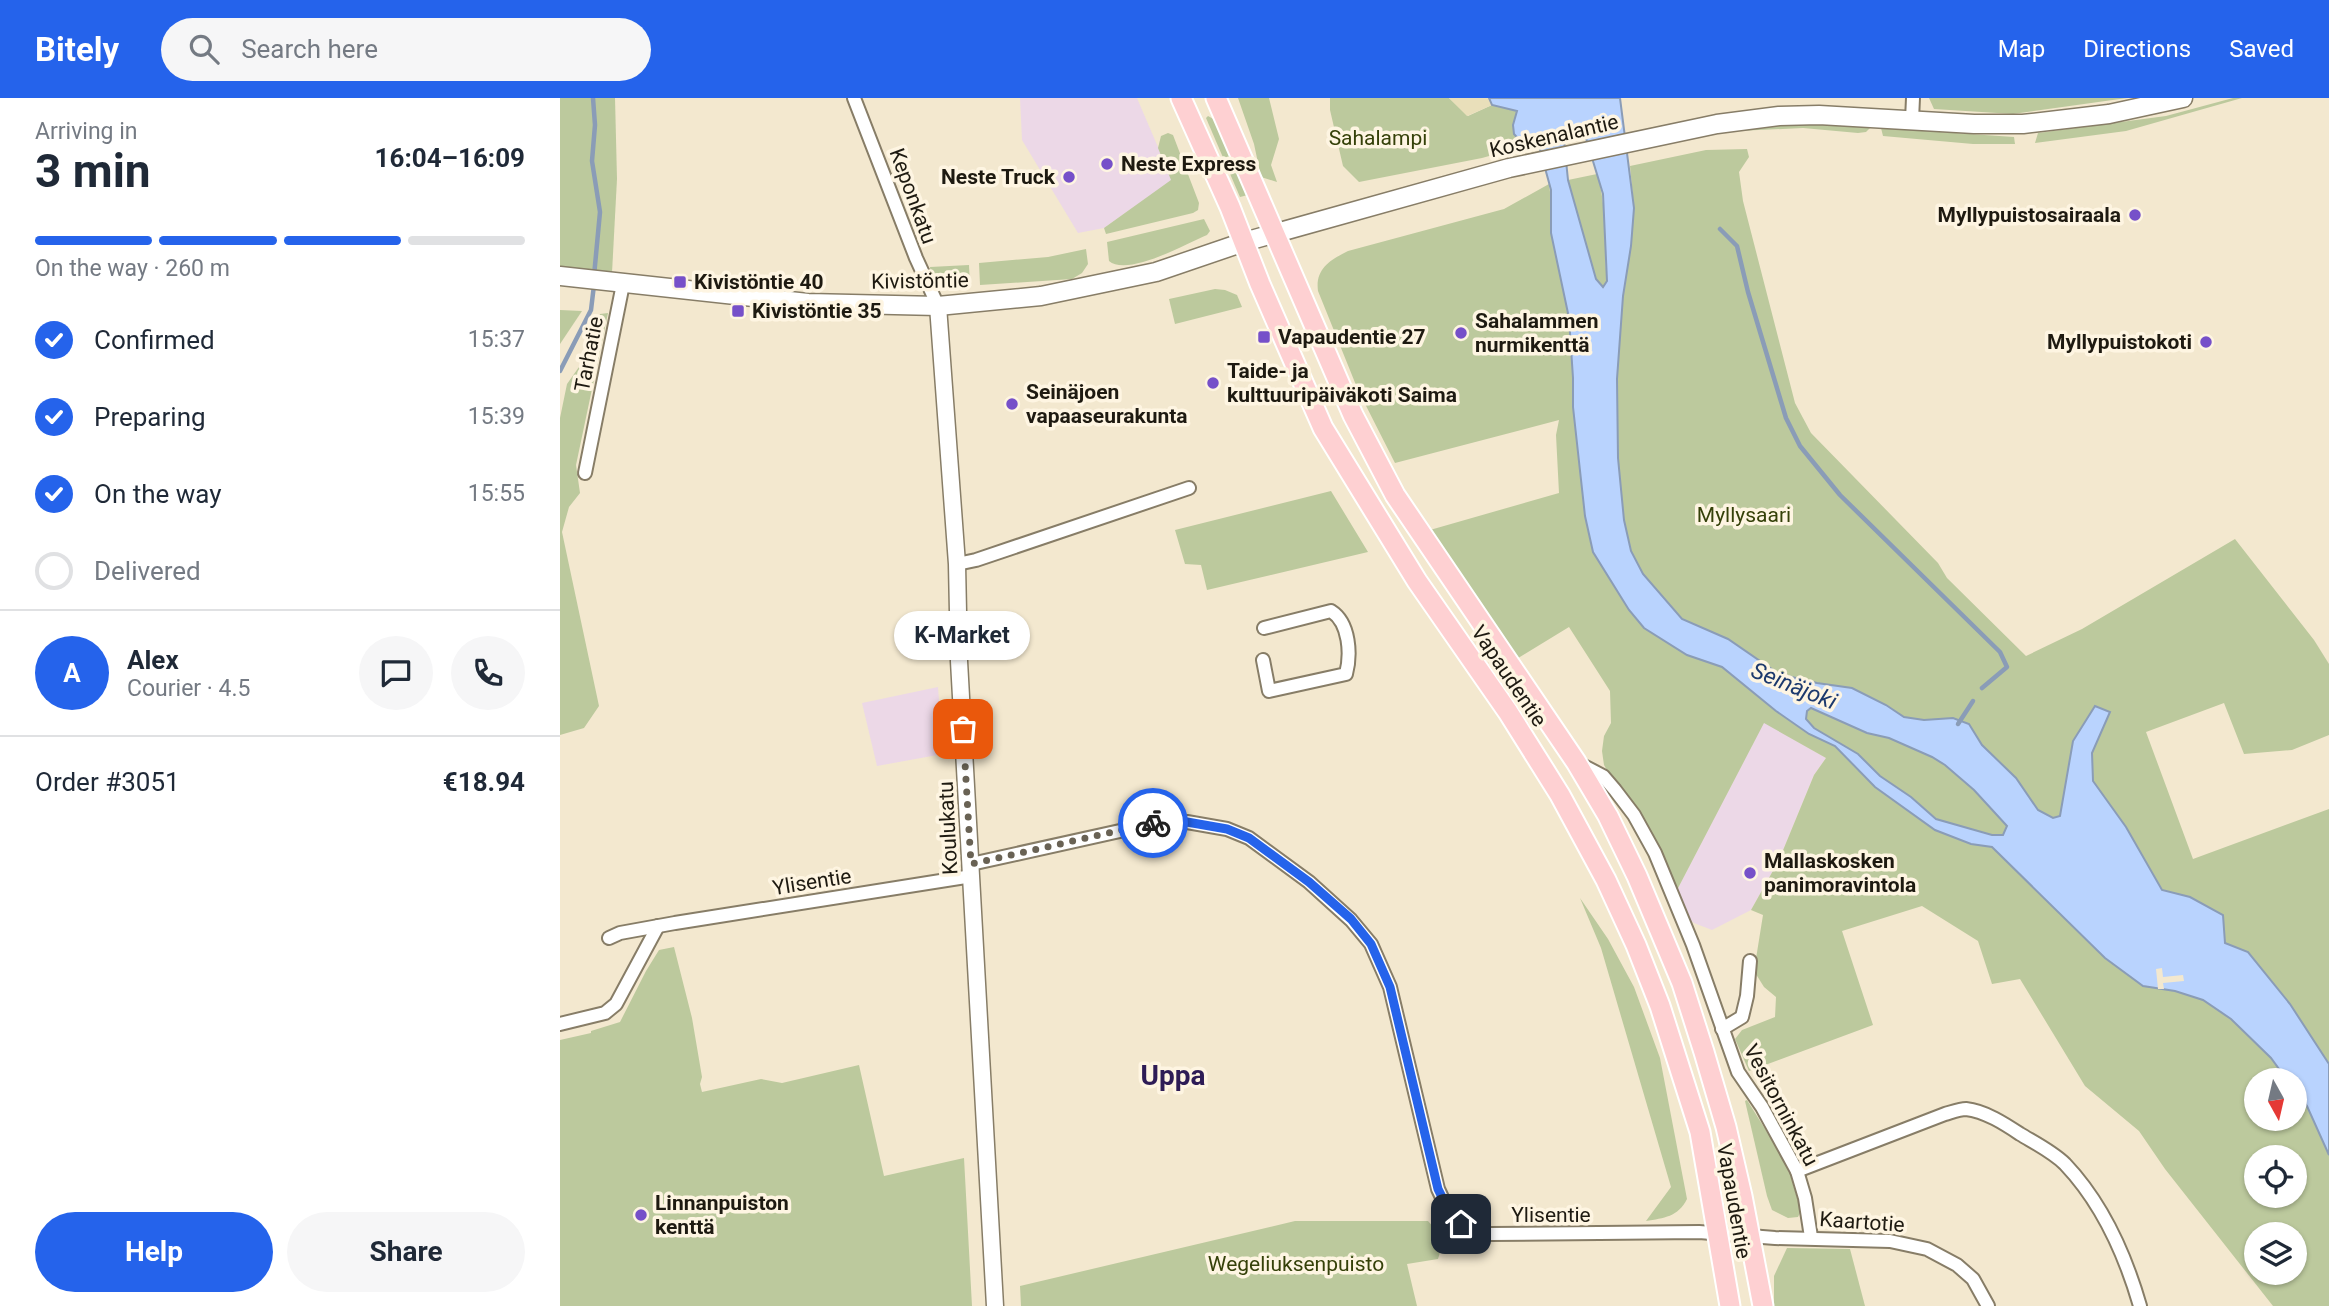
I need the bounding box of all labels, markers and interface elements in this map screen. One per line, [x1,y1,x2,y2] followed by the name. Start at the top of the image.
[161,18,651,81] search box
[35,30,119,69] text: Bitely
[185,30,223,68] icon: search
[241,34,378,64] text: Search here
[1998,35,2045,63] text: Map
[2083,35,2191,63] text: Directions
[2229,35,2294,63] text: Saved
[1487,110,1621,162] street label: Koskenalantie
[35,118,138,145] text: Arriving in
[1329,126,1427,150] park label: Sahalampi
[375,143,525,173] text: 16:04–16:09
[35,144,151,198] text: 3 min
[885,145,941,247] street label: Keponkatu
[1121,152,1257,176] place label: Neste Express
[1099,156,1115,172] marker: Neste Express
[941,165,1056,189] place label: Neste Truck
[1061,169,1077,185] marker: Neste Truck
[1938,203,2121,227] place label: Myllypuistosairaala
[2127,207,2143,223] marker: Myllypuistosairaala
[35,255,230,282] text: On the way · 260 m
[871,268,969,294] street label: Kivistöntie
[694,270,824,294] place label: Kivistöntie 40
[672,274,688,290] marker: Kivistöntie 40
[752,299,882,323] place label: Kivistöntie 35
[730,303,746,319] marker: Kivistöntie 35
[1475,309,1598,357] place label: Sahalammen nurmikenttä
[570,314,608,394] street label: Tarhatie
[35,321,73,359] icon: check
[94,325,215,355] text: Confirmed
[1278,325,1426,349] place label: Vapaudentie 27
[1453,325,1469,341] marker: Sahalammen nurmikenttä
[468,326,525,353] text: 15:37
[1256,329,1272,345] marker: Vapaudentie 27
[2047,330,2192,354] place label: Myllypuistokoti
[2198,334,2214,350] marker: Myllypuistokoti
[1227,359,1457,407] place label: Taide- ja kulttuuripäiväkoti Saima
[1205,375,1221,391] marker: Taide- ja kulttuuripäiväkoti Saima
[1026,380,1188,428] place label: Seinäjoen vapaaseurakunta
[1004,396,1020,412] marker: Seinäjoen vapaaseurakunta
[35,398,73,436] icon: check
[94,402,206,432] text: Preparing
[468,403,525,430] text: 15:39
[35,475,73,513] icon: check
[94,479,222,509] text: On the way
[468,480,525,507] text: 15:55
[1697,503,1791,527] park label: Myllysaari
[94,556,201,586] text: Delivered
[895,610,1031,659] callout: K-Market
[1466,621,1552,731] street label: Vapaudentie
[914,622,1010,649] text: K-Market
[359,636,433,710] button: chat
[451,636,525,710] button: phone
[127,645,179,675] text: Alex
[1747,657,1841,716] water label: Seinäjoki
[63,658,81,688] text: A
[127,675,250,702] text: Courier · 4.5
[933,699,993,759] pin
[944,710,982,748] icon: bag
[35,767,180,797] text: Order #3051
[443,767,525,797] text: €18.94
[934,781,962,875] street label: Koulukatu
[1118,788,1188,858] courier
[1134,804,1172,842] icon: bike
[1764,849,1916,897] place label: Mallaskosken panimoravintola
[771,864,853,900] street label: Ylisentie
[1742,865,1758,881] marker: Mallaskosken panimoravintola
[1739,1040,1823,1170] street label: Vesitorninkatu
[1141,1059,1205,1092] district label: Uppa
[2244,1068,2306,1130] north arrow
[2244,1068,2307,1285] map controls
[1712,1141,1756,1261] street label: Vapaudentie
[2244,1145,2307,1208] button: locate
[655,1191,789,1239] place label: Linnanpuiston kenttä
[1431,1194,1491,1254] pin
[1511,1203,1591,1227] street label: Ylisentie
[1442,1205,1480,1243] icon: home
[633,1207,649,1223] marker: Linnanpuiston kenttä
[1819,1207,1905,1237] street label: Kaartotie
[35,1212,273,1292] button: Help
[287,1212,525,1292] button: Share
[2244,1222,2307,1285] button: layers
[1208,1252,1384,1276] park label: Wegeliuksenpuisto

